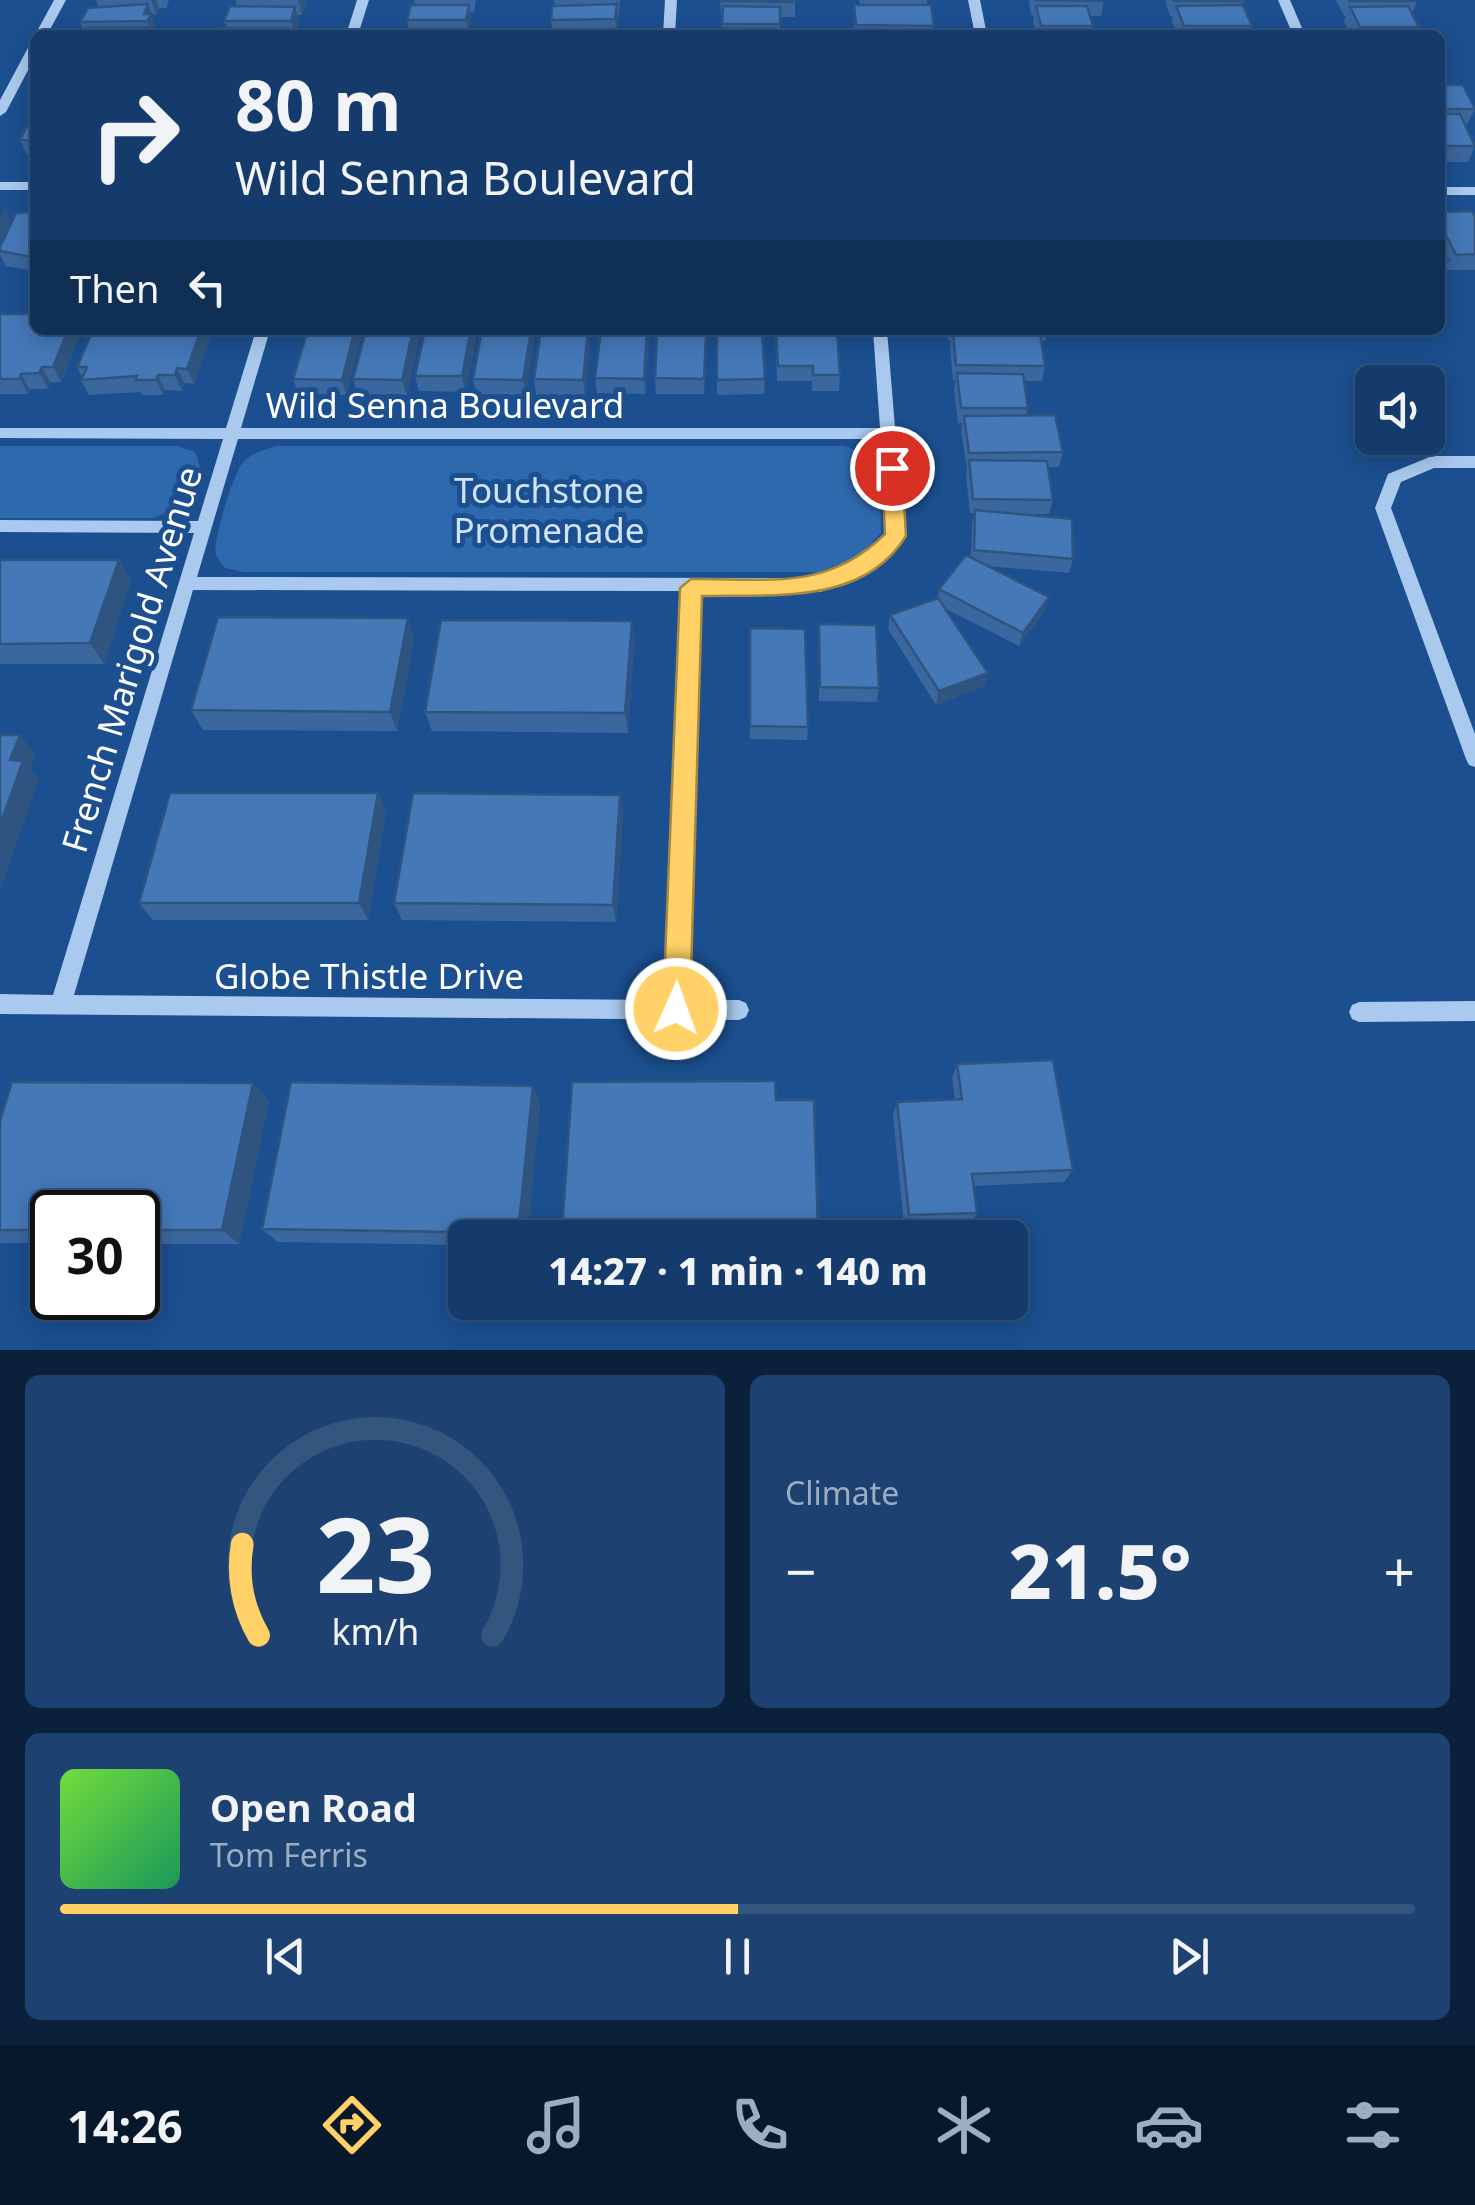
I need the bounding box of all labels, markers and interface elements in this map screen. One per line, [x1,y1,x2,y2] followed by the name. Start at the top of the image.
[235,56,402,152] text: 80 m
[70,70,200,200] icon: right
[235,147,696,208] text: Wild Senna Boulevard
[180,260,235,315] icon: left
[70,262,160,314] text: Then
[1355,365,1445,455] map controls
[1355,365,1445,455] button: sound
[266,381,624,428] street label: Wild Senna Boulevard
[850,426,935,511] pin
[865,441,920,496] icon: arrive
[50,460,212,858] street label: French Marigold Avenue
[453,466,645,553] park label: Touchstone Promenade
[214,952,524,999] street label: Globe Thistle Drive
[624,957,728,1061] position arrow
[30,1190,160,1320] speed limit sign: 30
[548,1244,928,1296] text: 14:27 · 1 min · 140 m
[785,1471,899,1514] text: Climate
[316,1482,434,1623] text: 23
[1008,1519,1192,1621] text: 21.5°
[785,1533,816,1608] text: −
[1384,1533,1415,1608] text: +
[331,1607,419,1655] text: km/h
[210,1781,417,1833] text: Open Road
[210,1833,368,1876] text: Tom Ferris
[258,1929,313,1984] icon: previous
[710,1929,765,1984] icon: pause
[1162,1929,1217,1984] icon: next
[317,2090,387,2160] icon: directions
[521,2090,591,2160] icon: music
[725,2090,795,2160] icon: phone
[929,2090,999,2160] icon: climate
[1134,2090,1204,2160] icon: car
[1338,2090,1408,2160] icon: filters
[67,2095,183,2156] text: 14:26

